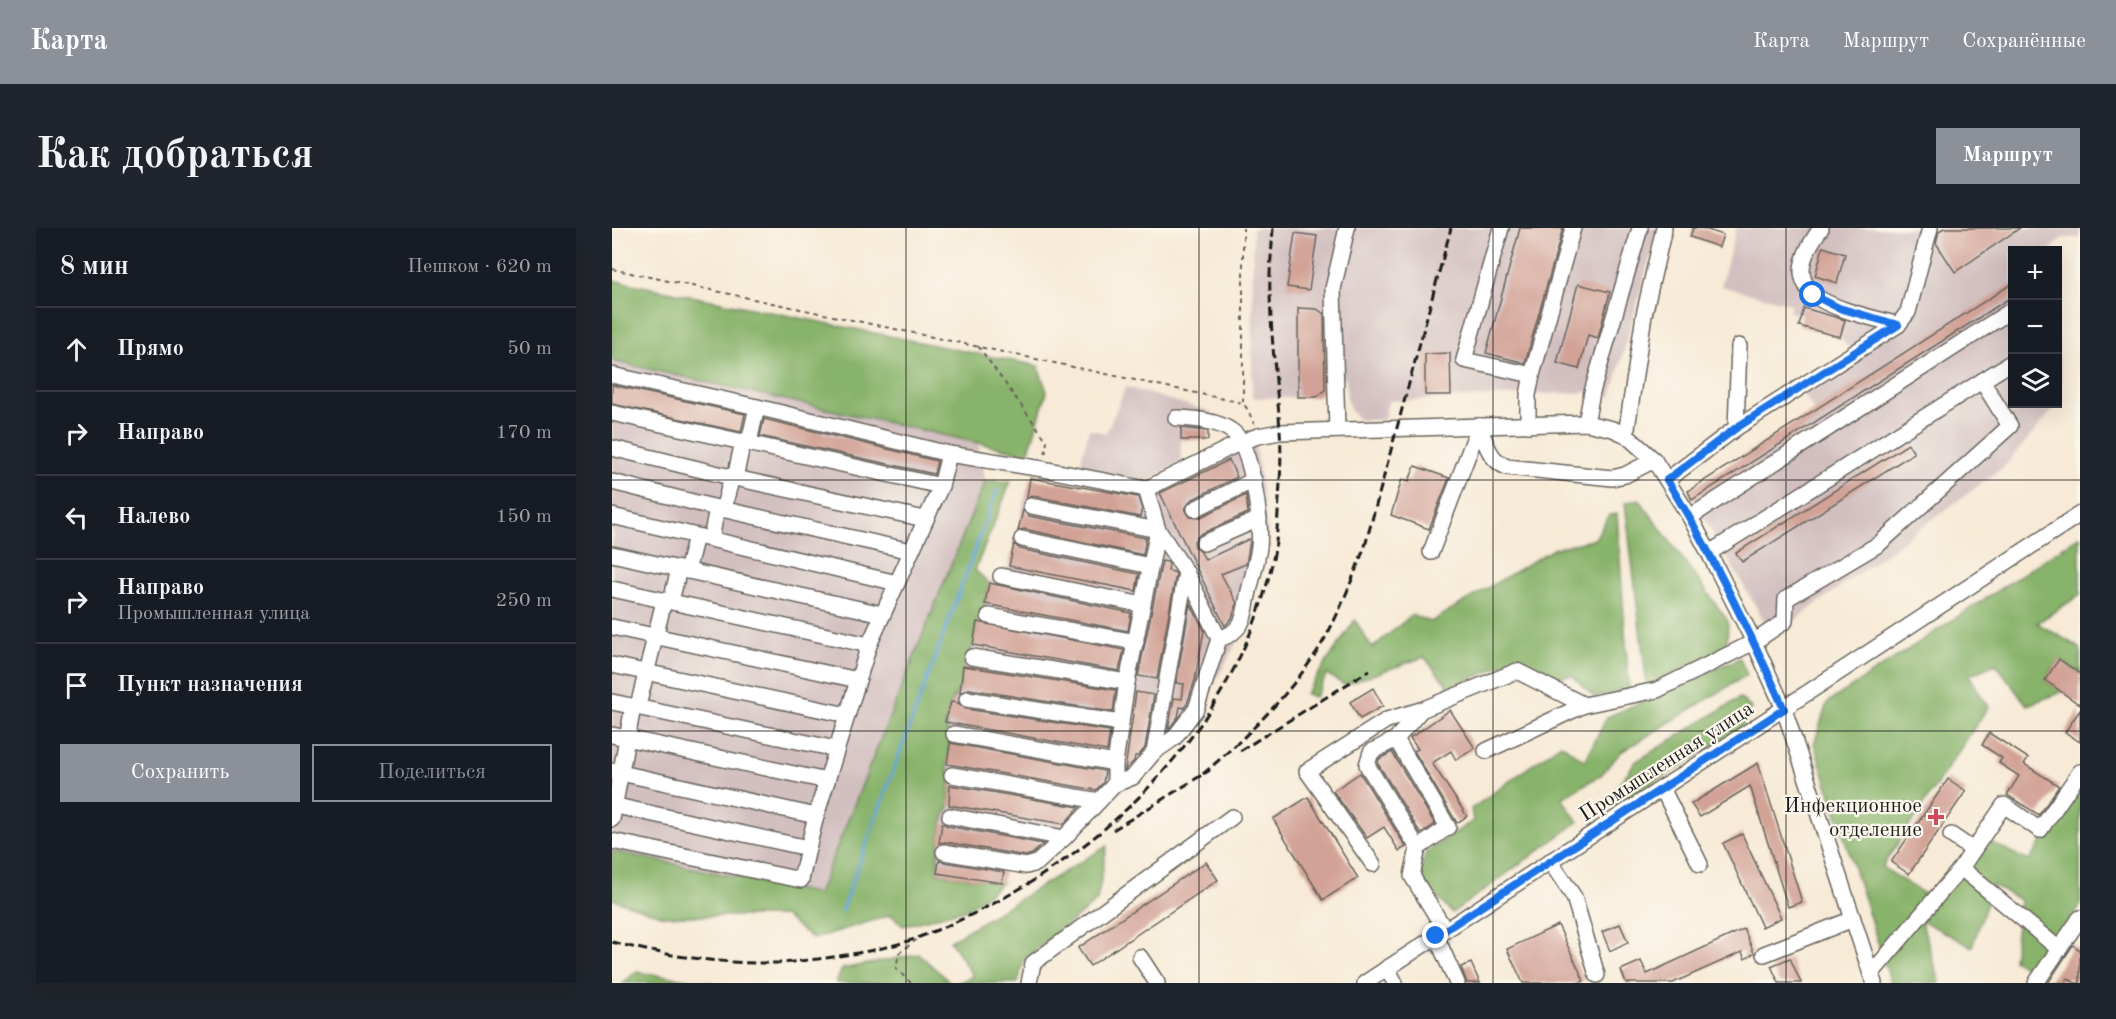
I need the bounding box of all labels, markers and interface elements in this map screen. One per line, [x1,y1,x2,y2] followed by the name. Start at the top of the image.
[30,28,108,56] text: Карта
[1753,31,1810,52] text: Карта
[1843,31,1929,52] text: Маршрут
[1962,31,2086,52] text: Сохранённые
[1936,128,2080,184] button: Маршрут
[36,135,313,177] text: Как добраться
[2008,246,2062,408] map controls
[2008,246,2062,300] button: +
[60,254,129,280] text: 8 мин
[407,257,552,277] text: Пешком · 620 m
[1799,281,1825,307] route start
[2008,300,2062,354] button: −
[60,333,93,366] icon: ahead
[117,338,184,360] text: Прямо
[507,339,552,359] text: 50 m
[2008,354,2062,408] button: layers
[60,417,93,450] icon: right
[117,422,204,444] text: Направо
[496,423,552,443] text: 170 m
[60,501,93,534] icon: left
[117,506,190,528] text: Налево
[496,507,552,527] text: 150 m
[117,577,204,599] text: Направо
[60,585,93,618] icon: right
[496,591,552,611] text: 250 m
[117,604,310,624] text: Промышленная улица
[60,669,93,702] icon: arrive
[117,674,303,696] text: Пункт назначения
[1576,698,1758,826] street label: Промышленная улица
[60,744,300,802] button: Сохранить
[312,744,552,802] button: Поделиться
[1784,796,1922,841] place label: Инфекционное отделение
[1927,808,1945,826] marker: Инфекционное отделение
[1422,922,1448,948] route end

